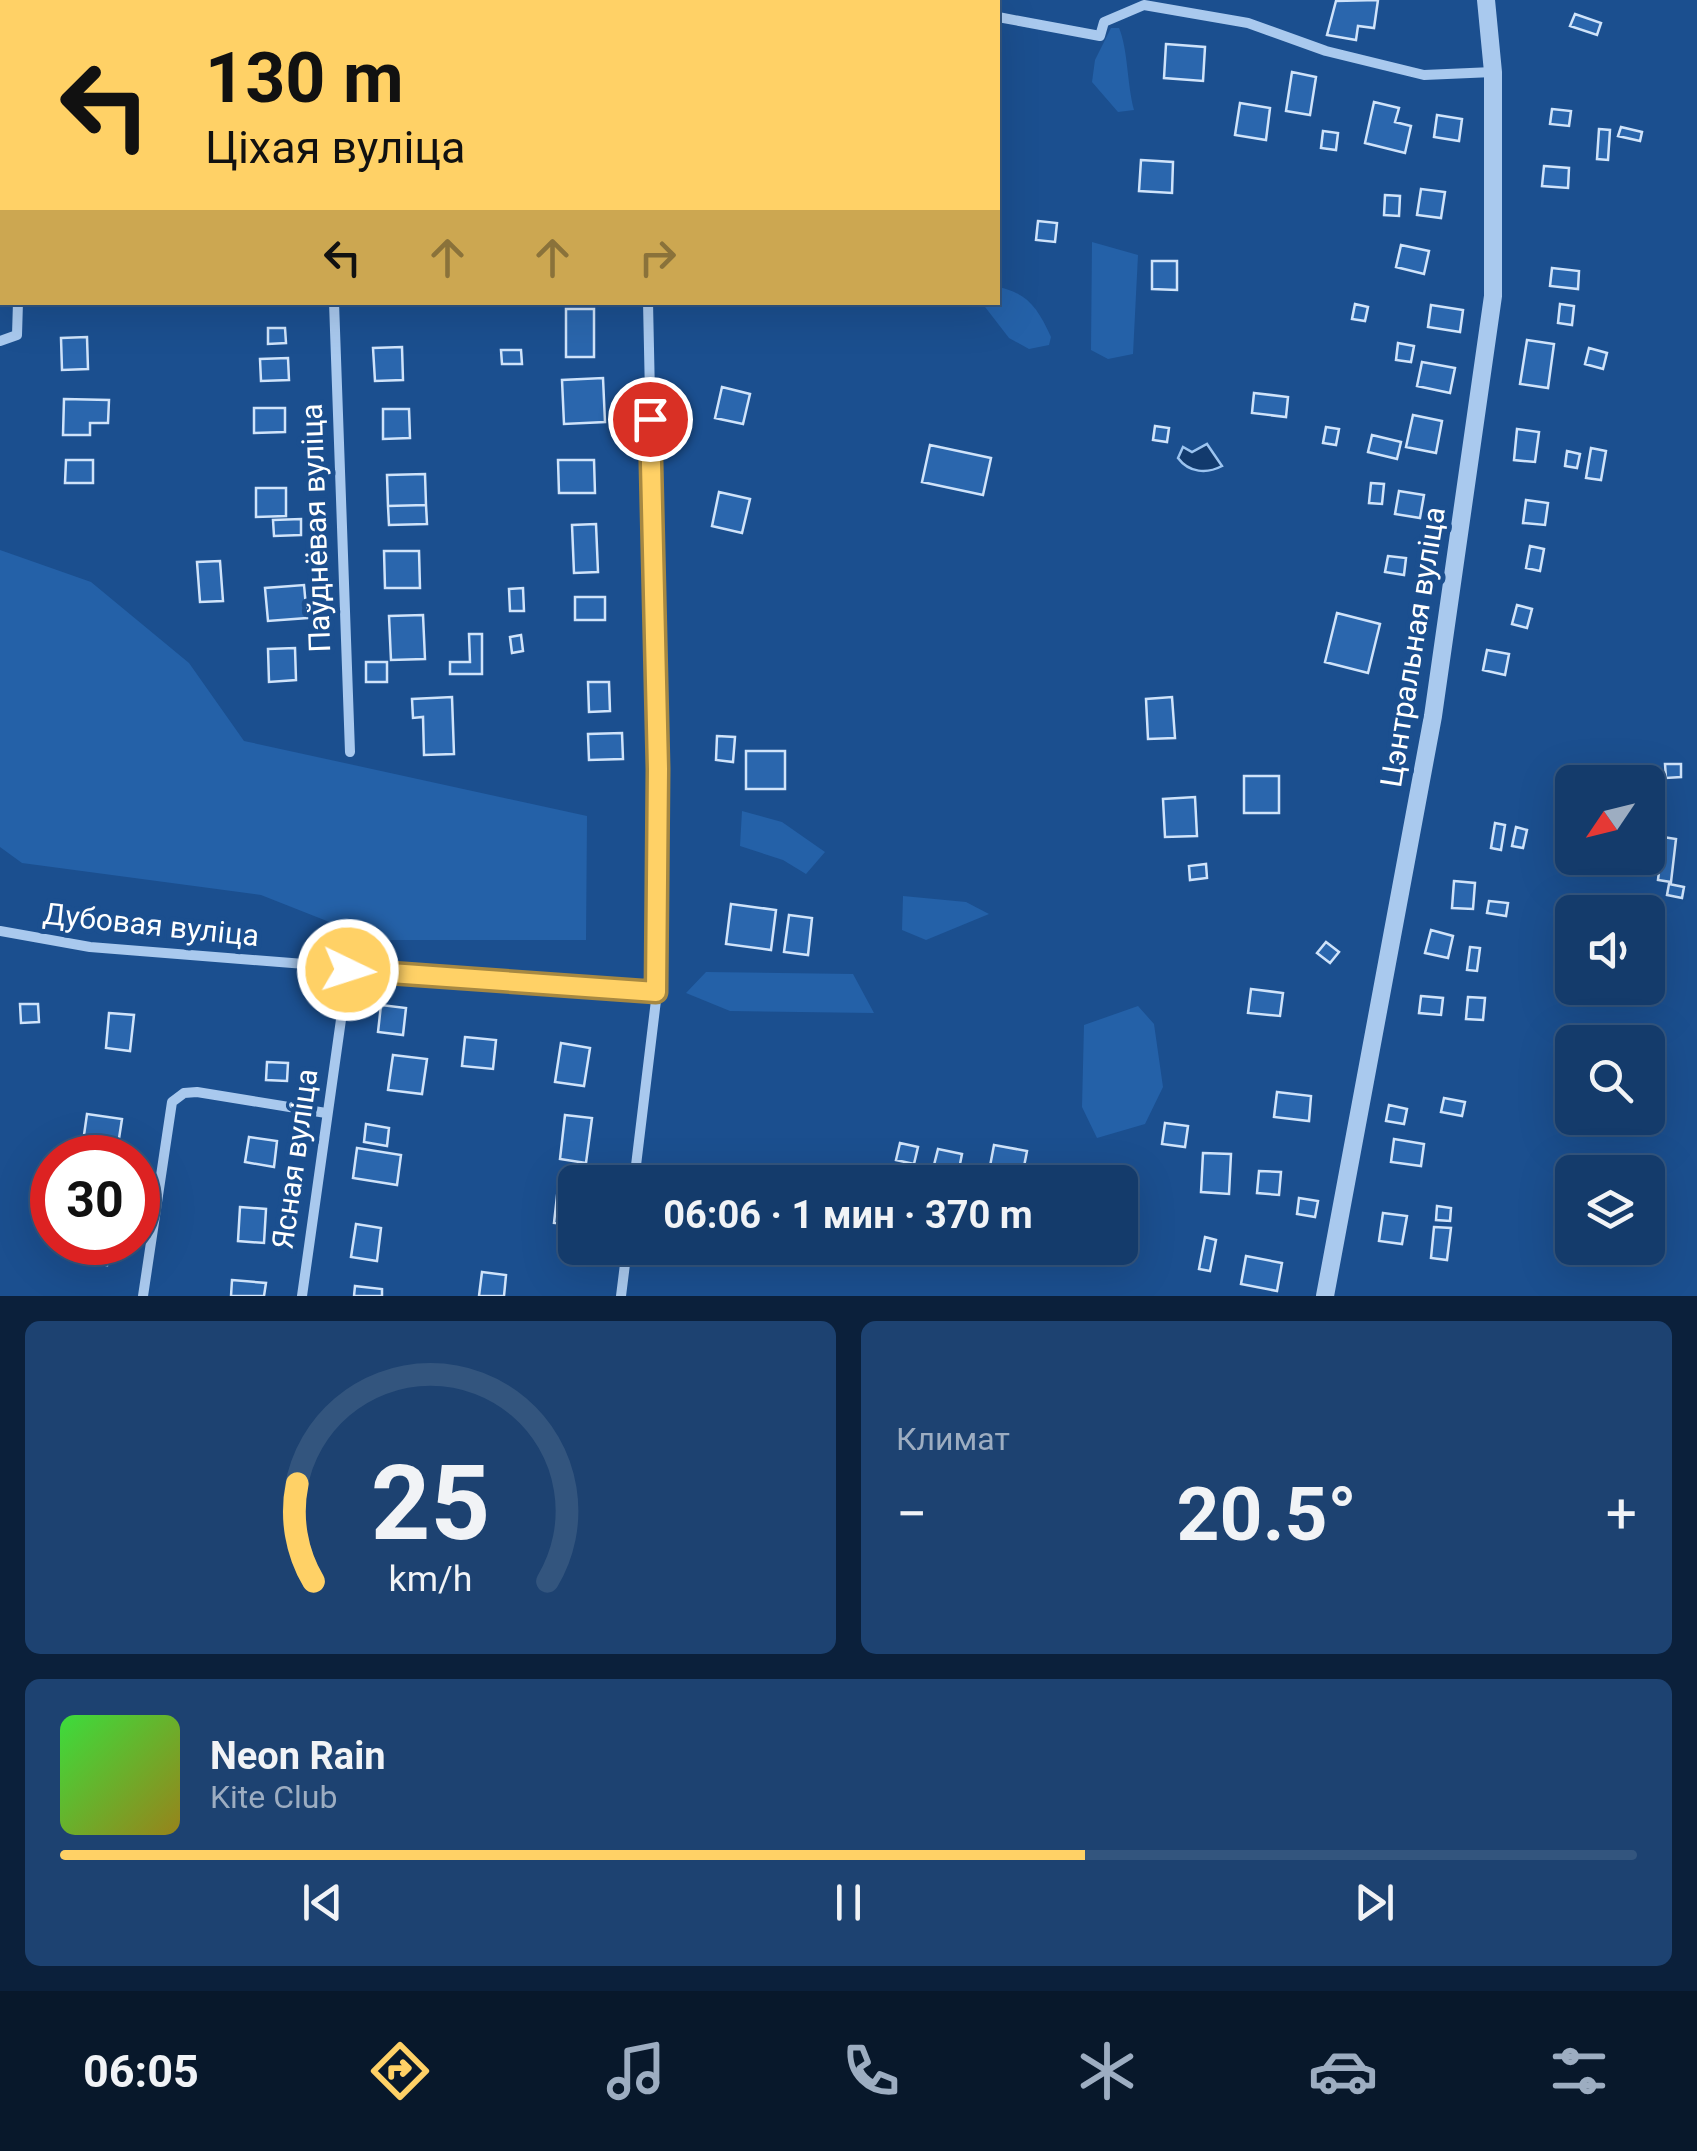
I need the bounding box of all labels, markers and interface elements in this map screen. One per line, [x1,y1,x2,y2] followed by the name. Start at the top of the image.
[205,37,404,119] text: 130 m
[40,40,170,170] icon: left
[205,121,466,174] text: Ціхая вуліца
[315,230,370,285] icon: left
[420,230,475,285] icon: ahead
[525,230,580,285] icon: ahead
[630,230,685,285] icon: right
[608,377,693,462] pin
[623,392,678,447] icon: arrive
[294,403,337,653] street label: Паўднёвая вуліца
[1373,504,1452,790] street label: Цэнтральная вуліца
[1555,765,1665,875] north arrow
[1555,765,1665,1265] map controls
[1555,895,1665,1005] button: sound
[41,896,261,953] street label: Дубовая вуліца
[296,918,400,1022] position arrow
[1555,1025,1665,1135] button: search
[265,1067,324,1251] street label: Ясная вуліца
[30,1135,160,1265] speed limit sign: 30
[1555,1155,1665,1265] button: layers
[663,1193,1033,1237] text: 06:06 · 1 мин · 370 m
[896,1420,1010,1458] text: Климат
[371,1443,490,1564] text: 25
[1177,1470,1357,1558] text: 20.5°
[896,1482,927,1546] text: −
[1606,1482,1637,1546] text: +
[389,1558,472,1600] text: km/h
[210,1734,386,1778] text: Neon Rain
[210,1778,337,1816] text: Kite Club
[295,1875,350,1930] icon: previous
[821,1875,876,1930] icon: pause
[1347,1875,1402,1930] icon: next
[365,2036,435,2106] icon: directions
[601,2036,671,2106] icon: music
[836,2036,906,2106] icon: phone
[1072,2036,1142,2106] icon: climate
[1308,2036,1378,2106] icon: car
[1544,2036,1614,2106] icon: filters
[83,2045,199,2098] text: 06:05

